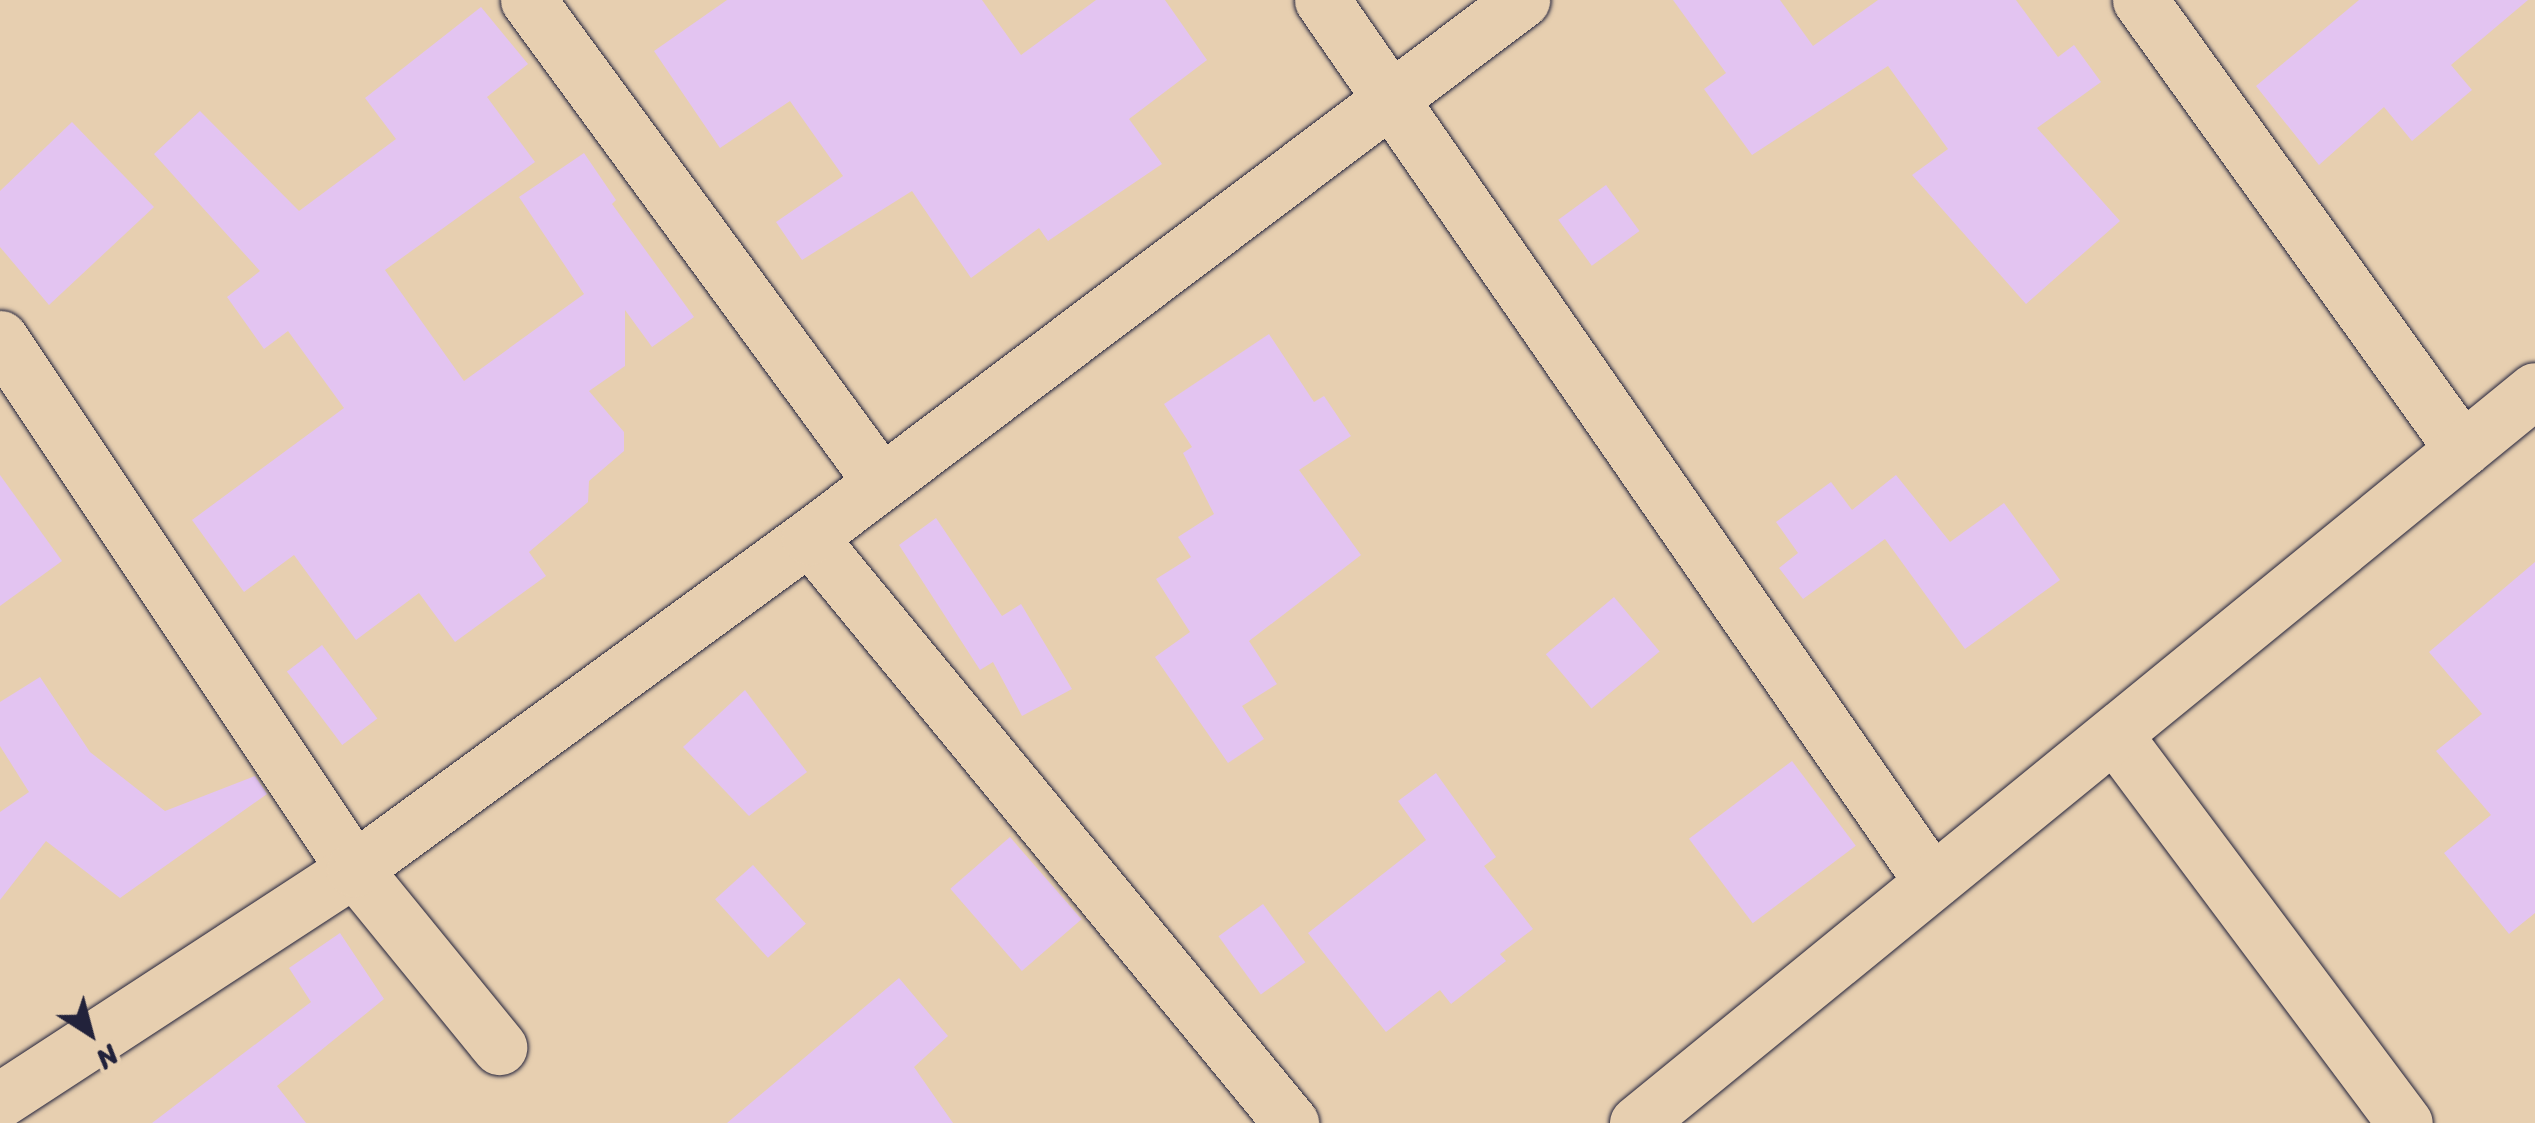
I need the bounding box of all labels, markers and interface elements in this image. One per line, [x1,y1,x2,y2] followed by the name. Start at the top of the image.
[40,983,140,1083] north arrow
[86,1032,130,1083] text: N

